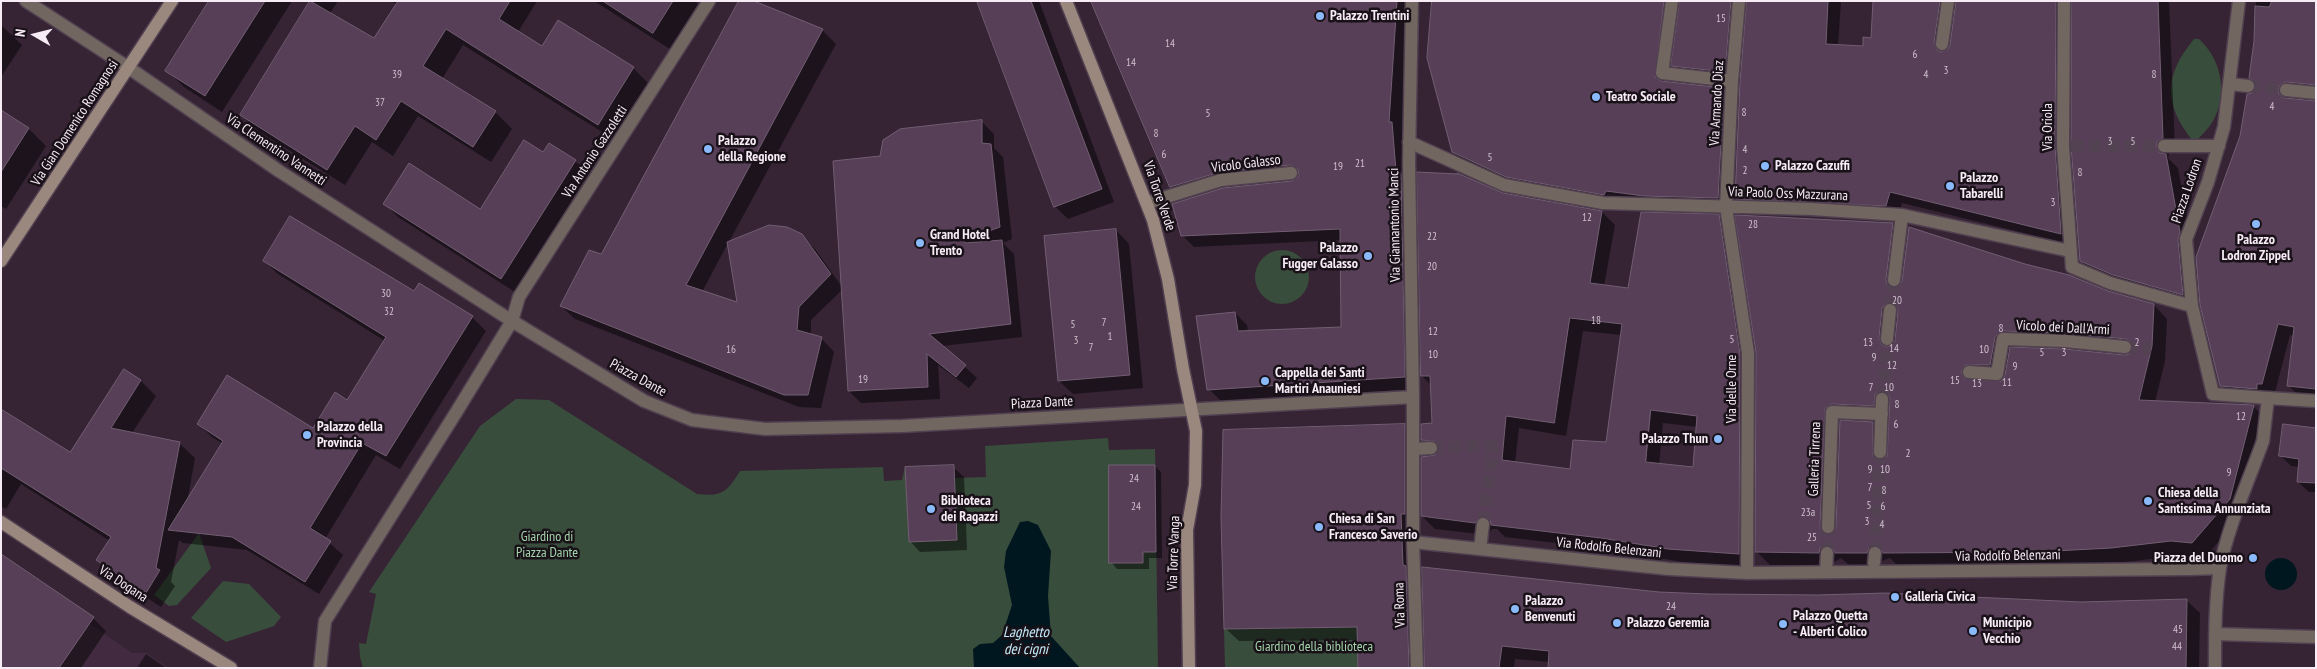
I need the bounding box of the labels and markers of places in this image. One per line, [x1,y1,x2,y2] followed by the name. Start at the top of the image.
[1330,8,1409,24] place label: Palazzo Trentini
[1314,10,1326,22] marker: Palazzo Trentini
[1606,89,1676,105] place label: Teatro Sociale
[1590,91,1602,103] marker: Teatro Sociale
[718,133,786,166] place label: Palazzo della Regione
[702,143,714,155] marker: Palazzo della Regione
[1775,158,1850,174] place label: Palazzo Cazuffi
[1759,160,1771,172] marker: Palazzo Cazuffi
[1960,170,2003,202] place label: Palazzo Tabarelli
[1944,180,1956,192] marker: Palazzo Tabarelli
[2250,218,2262,230] marker: Palazzo Lodron Zippel
[930,227,989,260] place label: Grand Hotel Trento
[2222,232,2290,264] place label: Palazzo Lodron Zippel
[914,237,926,249] marker: Grand Hotel Trento
[1282,240,1358,272] place label: Palazzo Fugger Galasso
[1362,250,1374,262] marker: Palazzo Fugger Galasso
[1275,365,1365,398] place label: Cappella dei Santi Martiri Anauniesi
[1259,375,1271,387] marker: Cappella dei Santi Martiri Anauniesi
[317,419,383,452] place label: Palazzo della Provincia
[301,429,313,441] marker: Palazzo della Provincia
[1642,431,1708,447] place label: Palazzo Thun
[1712,433,1724,445] marker: Palazzo Thun
[2158,485,2271,518] place label: Chiesa della Santissima Annunziata
[941,493,998,526] place label: Biblioteca dei Ragazzi
[2142,495,2154,507] marker: Chiesa della Santissima Annunziata
[925,503,937,515] marker: Biblioteca dei Ragazzi
[1329,511,1417,544] place label: Chiesa di San Francesco Saverio
[1313,521,1325,533] marker: Chiesa di San Francesco Saverio
[2154,550,2243,566] place label: Piazza del Duomo
[2247,552,2259,564] marker: Piazza del Duomo
[1905,589,1975,605] place label: Galleria Civica
[1889,591,1901,603] marker: Galleria Civica
[1525,593,1575,626] place label: Palazzo Benvenuti
[1509,603,1521,615] marker: Palazzo Benvenuti
[1793,608,1868,640] place label: Palazzo Quetta - Alberti Colico
[1627,615,1709,631] place label: Palazzo Geremia
[1983,615,2032,648] place label: Municipio Vecchio
[1611,617,1623,629] marker: Palazzo Geremia
[1777,618,1789,630] marker: Palazzo Quetta - Alberti Colico
[1967,625,1979,637] marker: Municipio Vecchio

